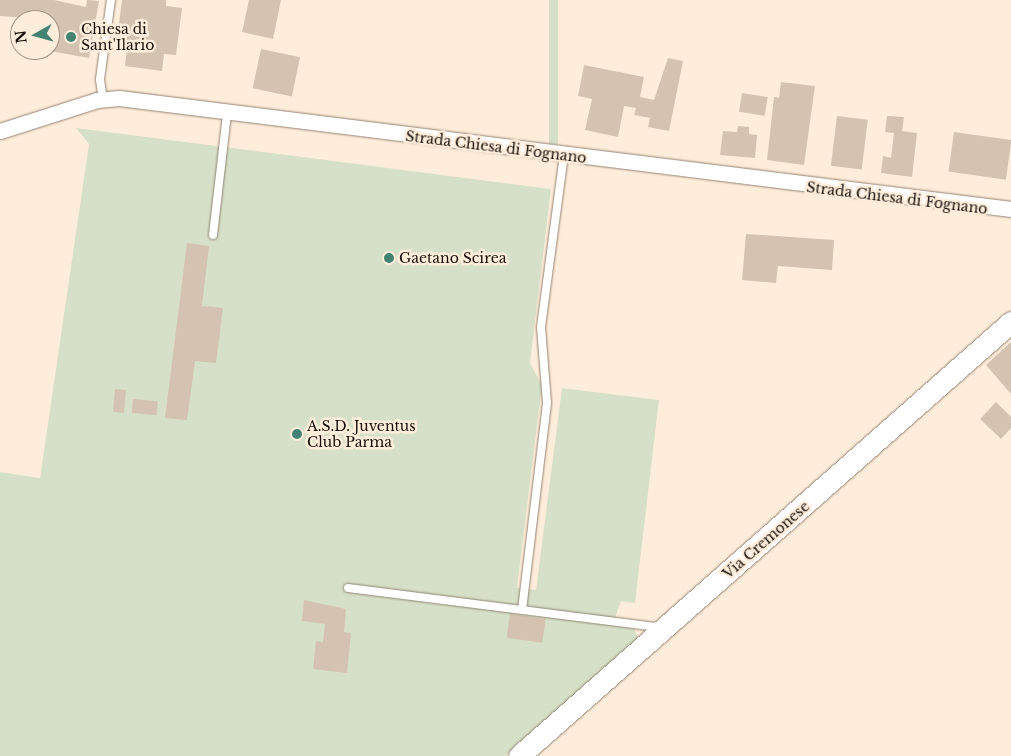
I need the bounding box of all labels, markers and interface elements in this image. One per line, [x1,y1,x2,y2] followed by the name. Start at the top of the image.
[10,10,60,60] north arrow
[81,21,154,54] place label: Chiesa di Sant'Ilario
[11,29,31,44] text: N
[65,31,77,43] marker: Chiesa di Sant'Ilario
[404,128,588,166] street label: Strada Chiesa di Fognano
[805,179,989,217] street label: Strada Chiesa di Fognano
[399,250,506,266] place label: Gaetano Scirea
[383,252,395,264] marker: Gaetano Scirea
[307,418,416,451] place label: A.S.D. Juventus Club Parma
[291,428,303,440] marker: A.S.D. Juventus Club Parma
[719,498,813,582] street label: Via Cremonese

